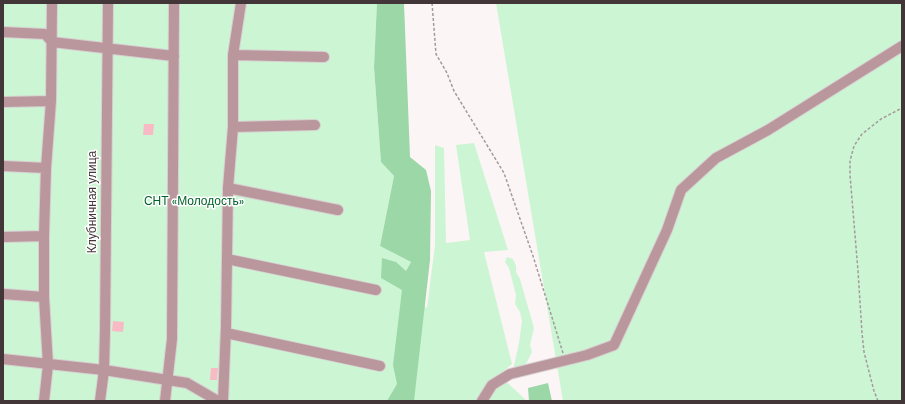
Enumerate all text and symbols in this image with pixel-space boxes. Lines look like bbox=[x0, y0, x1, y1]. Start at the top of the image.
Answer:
street label: Клубничная улица bbox=[86, 151, 100, 253]
park label: СНТ «Молодость» bbox=[144, 195, 244, 209]

